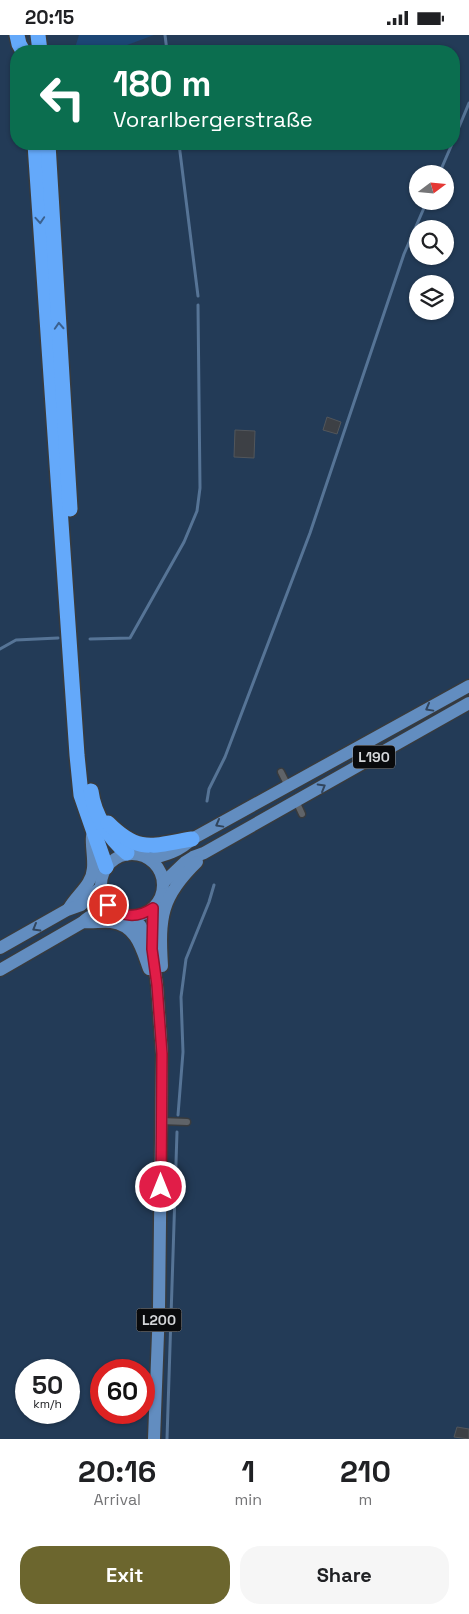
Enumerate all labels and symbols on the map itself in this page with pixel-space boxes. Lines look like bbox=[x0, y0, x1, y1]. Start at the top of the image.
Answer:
north arrow bbox=[409, 165, 454, 210]
one-way arrow bbox=[35, 216, 46, 224]
one-way arrow bbox=[54, 322, 65, 330]
one-way arrow bbox=[425, 702, 434, 712]
road number: L190 bbox=[353, 745, 395, 769]
one-way arrow bbox=[316, 783, 325, 793]
one-way arrow bbox=[215, 818, 224, 828]
pin bbox=[87, 884, 129, 926]
one-way arrow bbox=[32, 921, 41, 931]
position arrow bbox=[134, 1160, 186, 1212]
road number: L200 bbox=[136, 1309, 182, 1331]
speed limit sign: 60 bbox=[90, 1359, 155, 1424]

